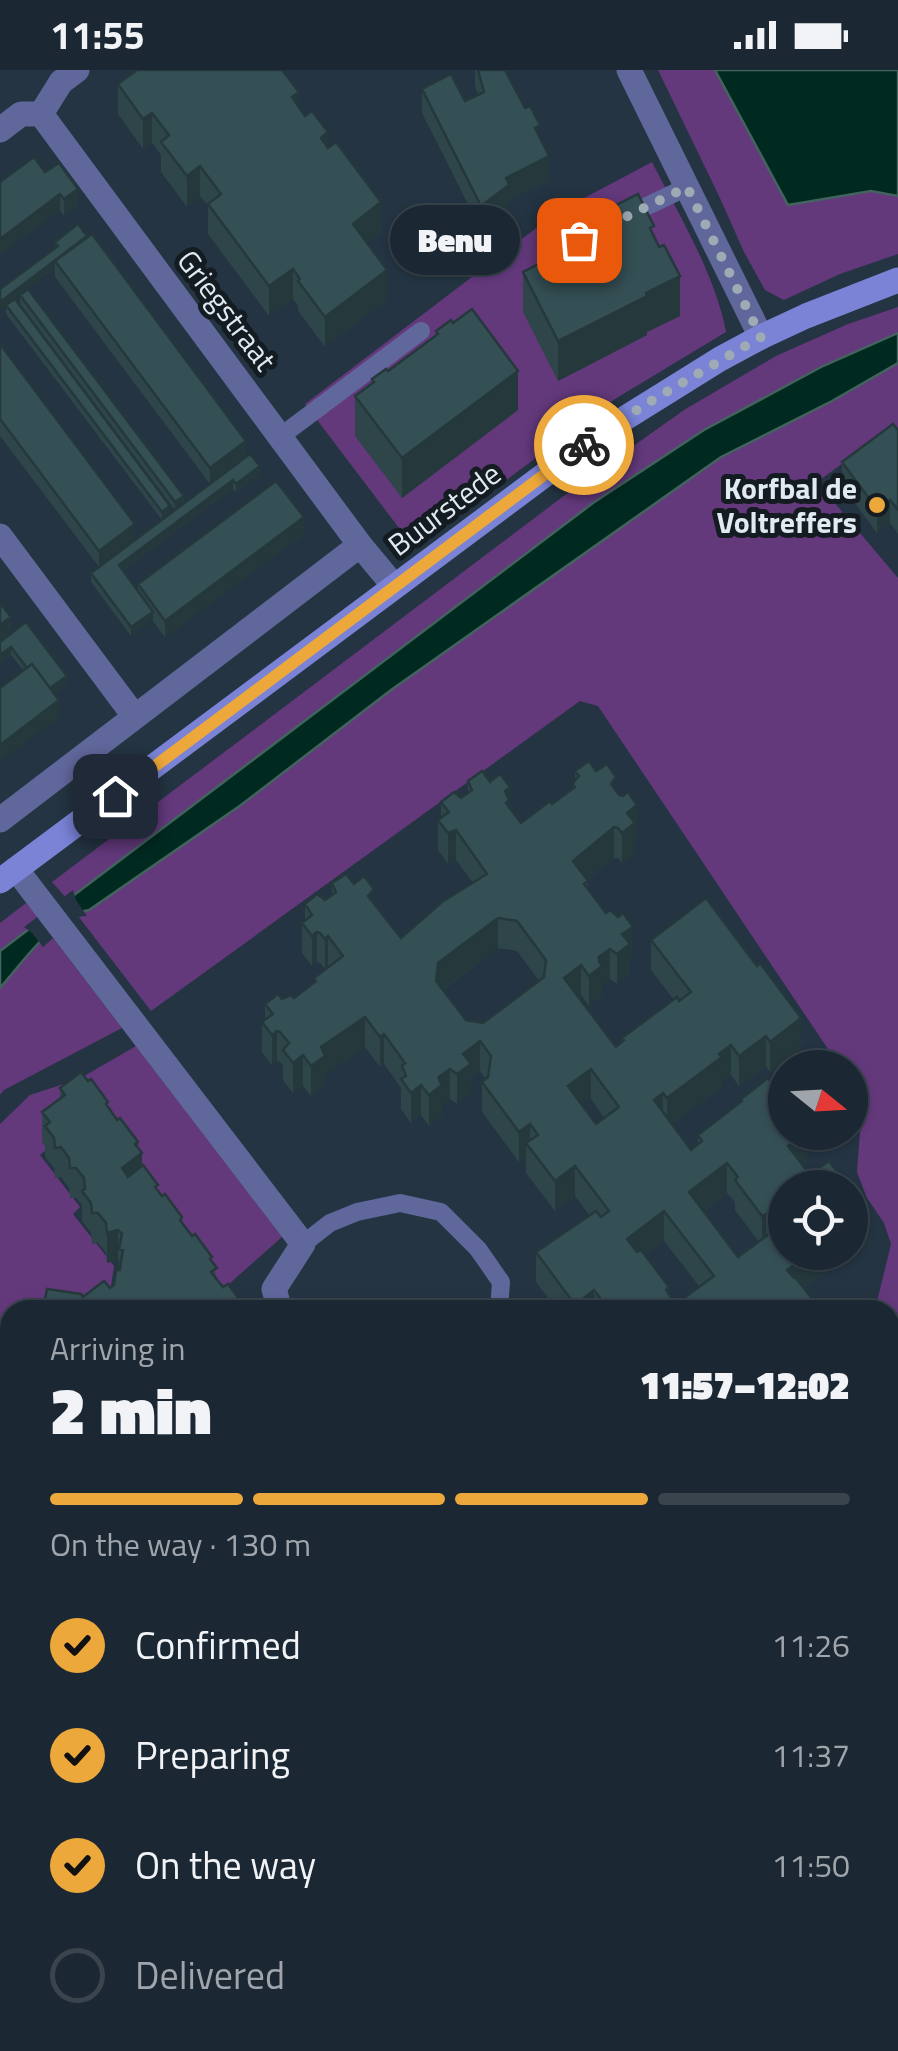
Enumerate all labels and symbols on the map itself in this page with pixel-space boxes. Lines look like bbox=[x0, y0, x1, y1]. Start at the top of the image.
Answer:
pin bbox=[537, 198, 622, 283]
callout: Benu bbox=[389, 205, 519, 275]
street label: Griegstraat bbox=[166, 240, 288, 381]
courier bbox=[534, 395, 634, 495]
street label: Buurstede bbox=[378, 451, 510, 567]
place label: Korfbal de Voltreffers bbox=[716, 465, 857, 545]
marker: Korfbal de Voltreffers bbox=[866, 494, 888, 516]
pin bbox=[73, 754, 158, 839]
north arrow bbox=[768, 1050, 868, 1150]

